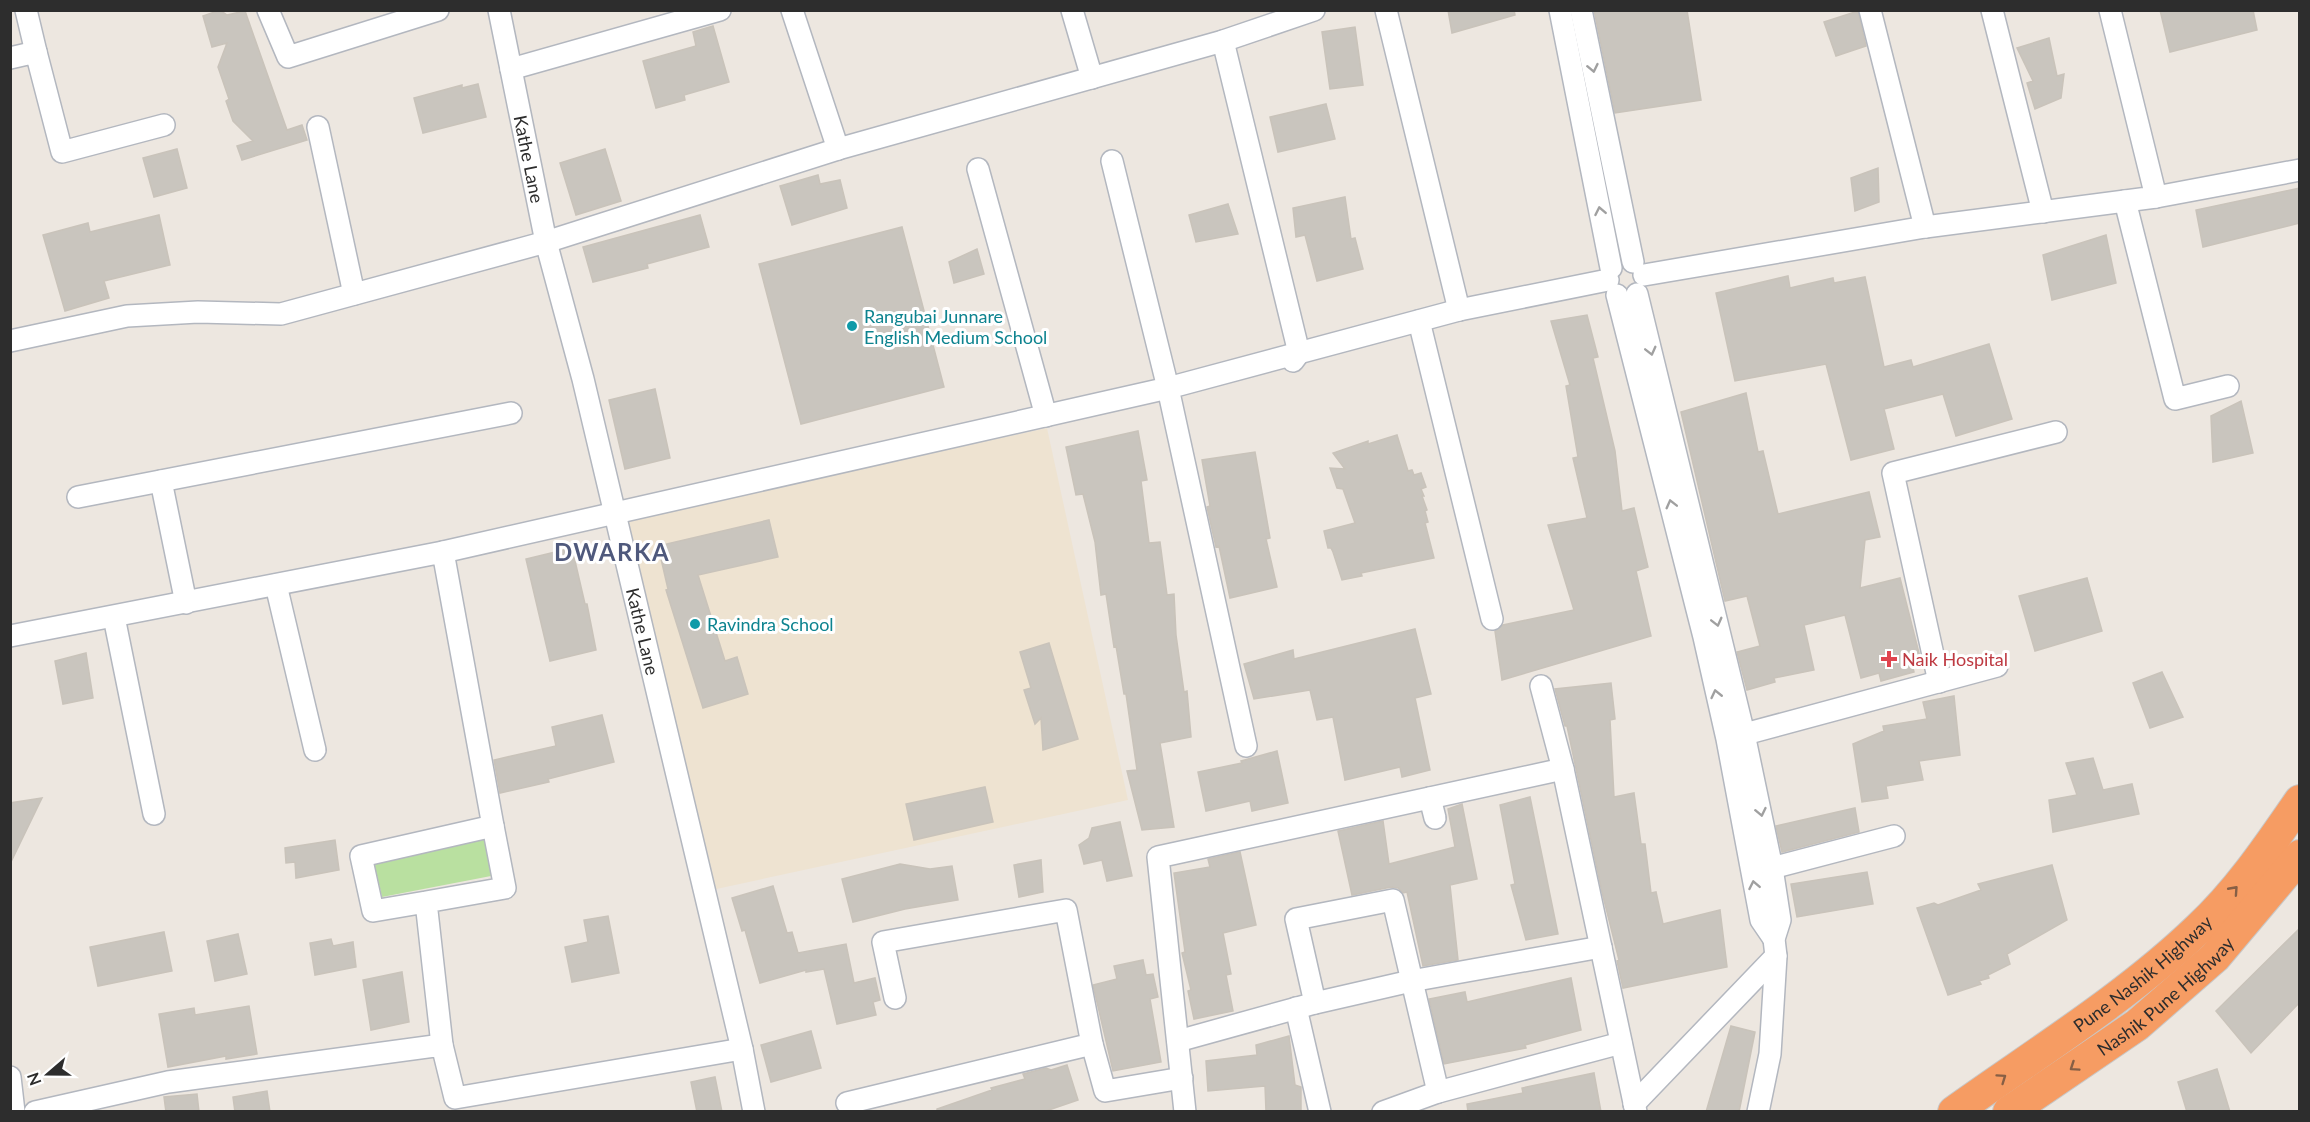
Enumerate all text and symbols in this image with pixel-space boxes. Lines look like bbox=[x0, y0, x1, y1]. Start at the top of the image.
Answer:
one-way arrow bbox=[1586, 63, 1599, 73]
street label: Kathe Lane bbox=[510, 113, 549, 205]
one-way arrow bbox=[1594, 206, 1607, 216]
place label: Rangubai Junnare English Medium School bbox=[864, 305, 1047, 348]
marker: Rangubai Junnare English Medium School bbox=[845, 319, 859, 333]
one-way arrow bbox=[1643, 346, 1656, 356]
one-way arrow bbox=[1665, 499, 1678, 509]
district label: DWARKA bbox=[554, 537, 670, 566]
street label: Kathe Lane bbox=[622, 585, 664, 677]
place label: Ravindra School bbox=[707, 613, 834, 635]
marker: Ravindra School bbox=[688, 617, 702, 631]
one-way arrow bbox=[1710, 617, 1723, 627]
place label: Naik Hospital bbox=[1902, 648, 2008, 670]
marker: Naik Hospital bbox=[1880, 650, 1898, 668]
one-way arrow bbox=[1711, 689, 1724, 699]
one-way arrow bbox=[1753, 807, 1766, 817]
one-way arrow bbox=[1748, 880, 1761, 890]
one-way arrow bbox=[2227, 886, 2238, 896]
street label: Pune Nashik Highway bbox=[2069, 910, 2217, 1037]
street label: Nashik Pune Highway bbox=[2093, 932, 2239, 1060]
north arrow bbox=[18, 1044, 78, 1104]
one-way arrow bbox=[2070, 1060, 2081, 1071]
text: N bbox=[22, 1070, 44, 1088]
one-way arrow bbox=[1995, 1074, 2006, 1085]

